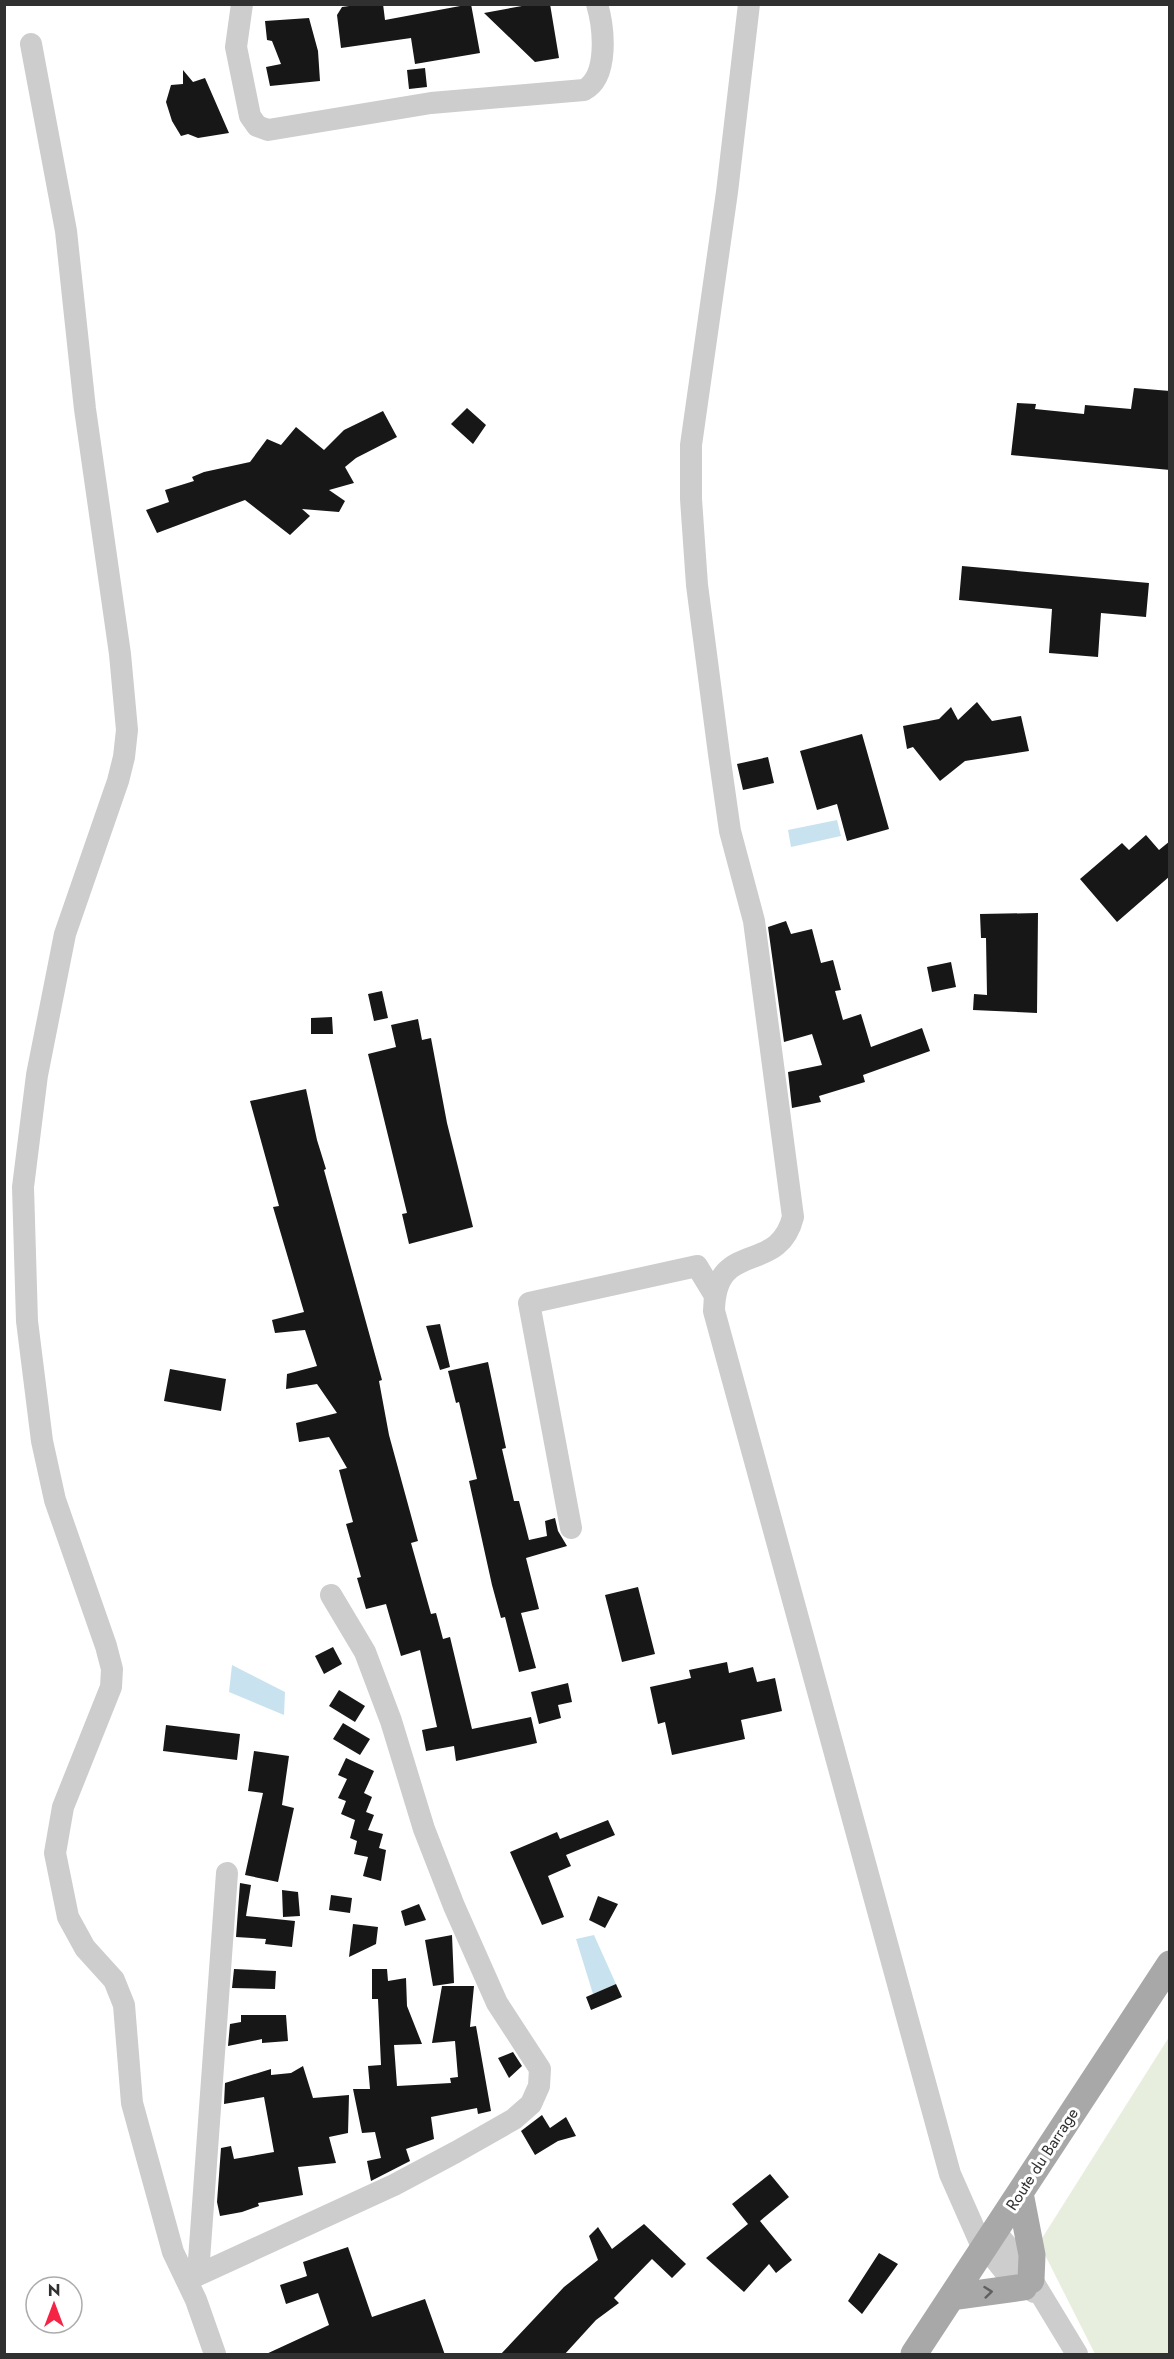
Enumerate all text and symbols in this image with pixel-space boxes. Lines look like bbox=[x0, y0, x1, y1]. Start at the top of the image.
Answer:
street label: Route du Barrage bbox=[1000, 2103, 1084, 2215]
north arrow bbox=[24, 2275, 84, 2335]
text: N bbox=[48, 2279, 60, 2302]
one-way arrow bbox=[984, 2286, 993, 2299]

